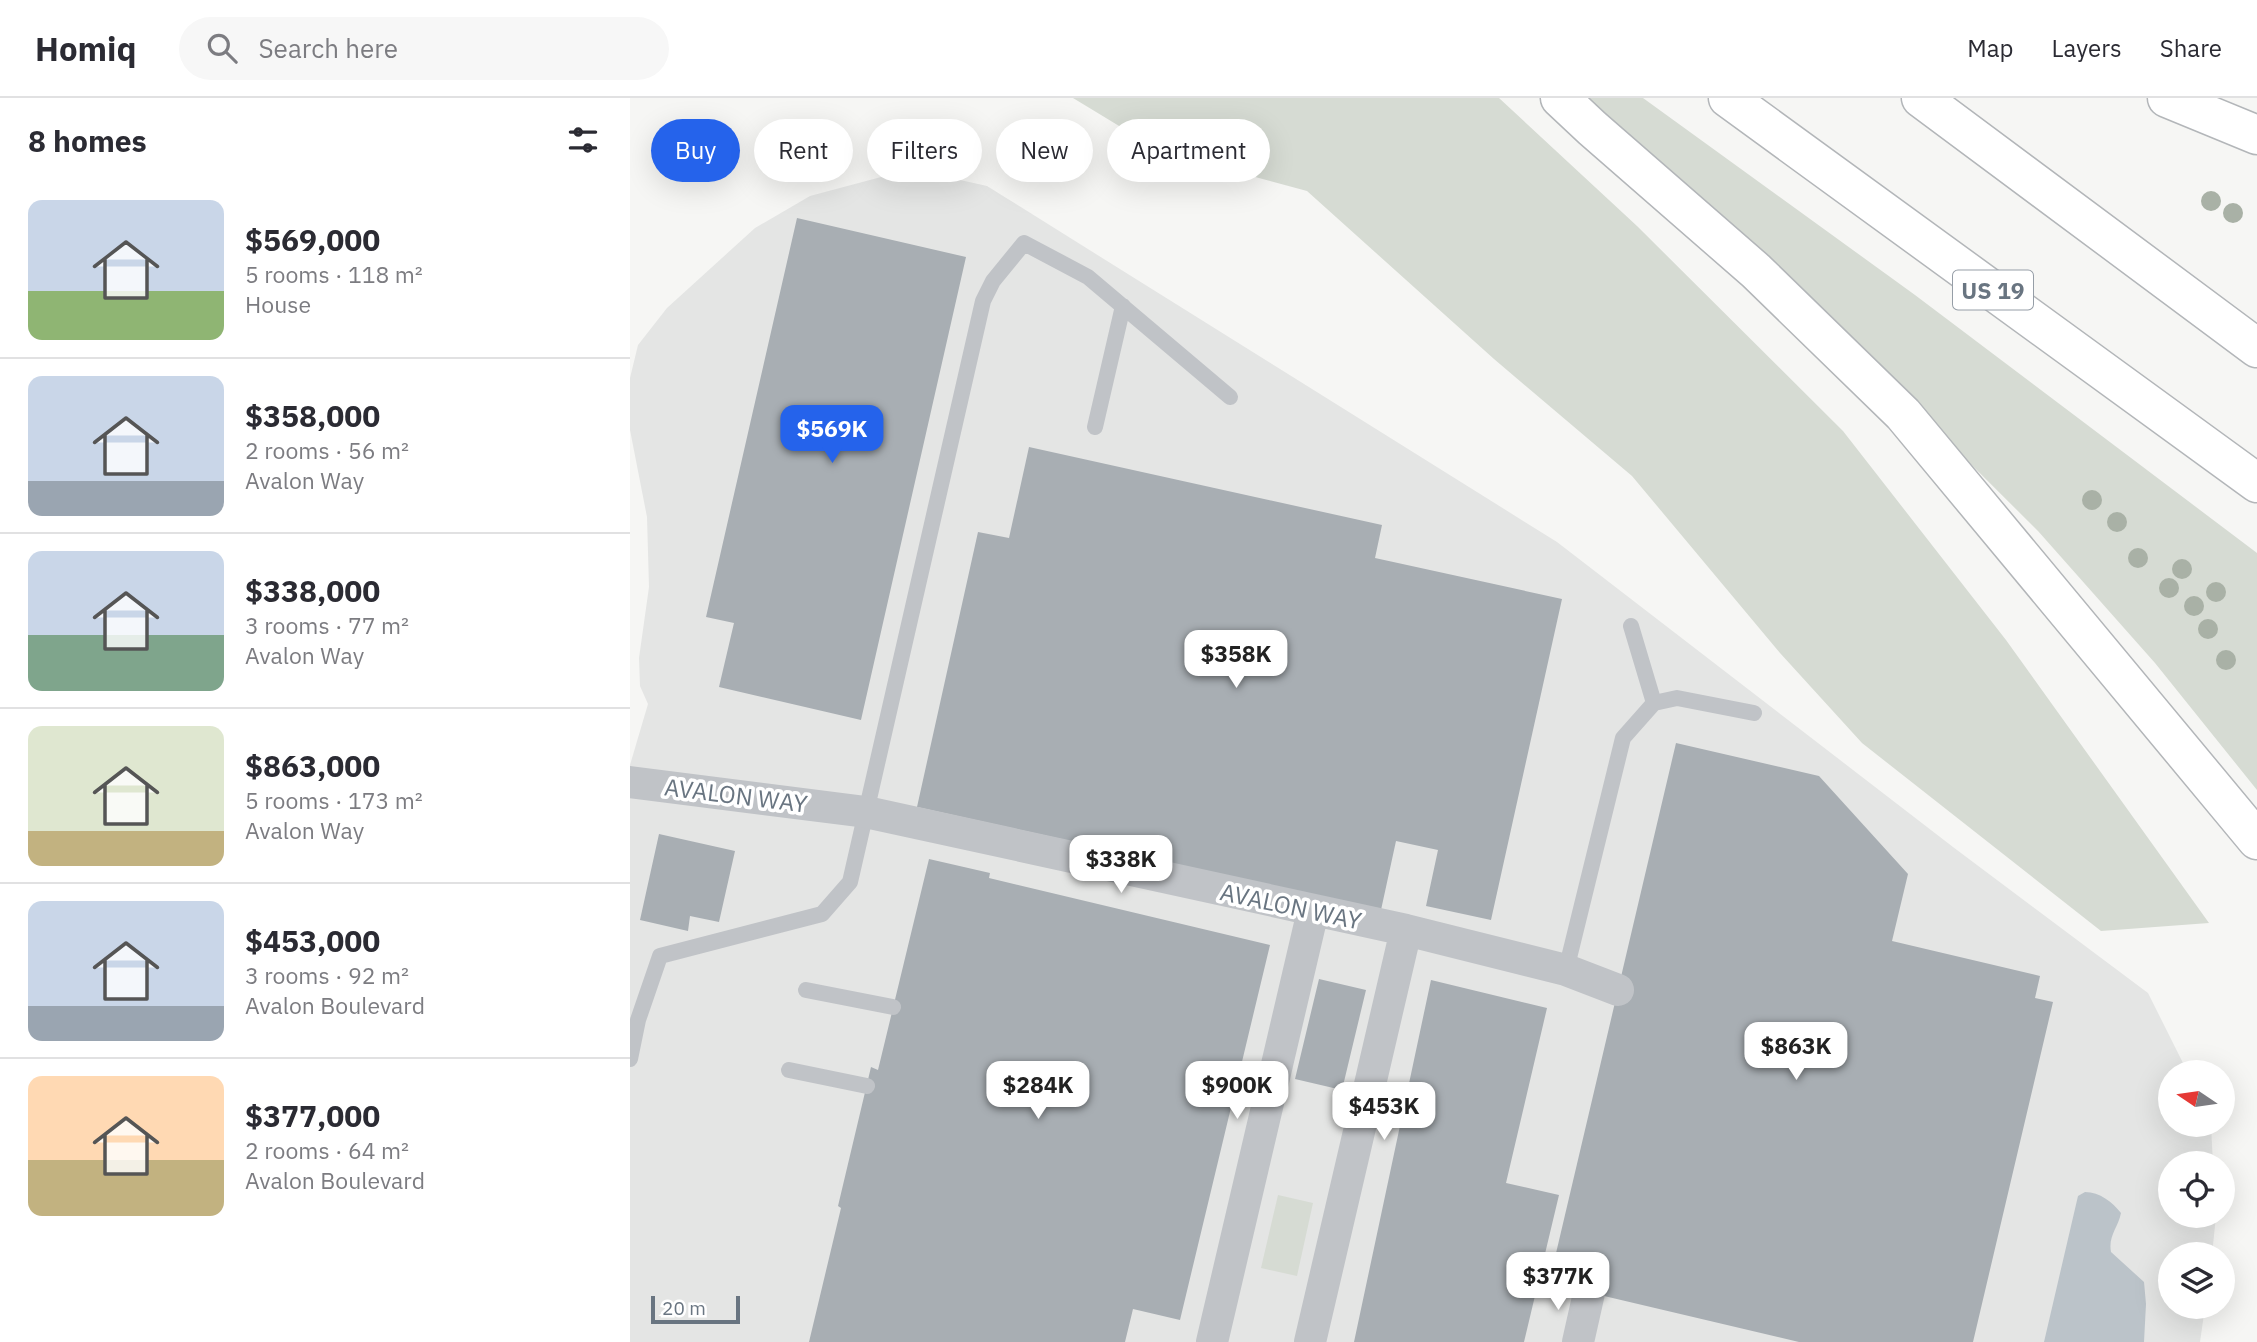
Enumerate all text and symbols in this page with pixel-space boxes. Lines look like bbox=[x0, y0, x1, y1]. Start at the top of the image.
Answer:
search box bbox=[179, 17, 669, 80]
text: Homiq bbox=[35, 27, 137, 70]
icon: search bbox=[203, 29, 241, 67]
text: Search here bbox=[259, 31, 398, 65]
text: Map bbox=[1967, 32, 2014, 64]
text: Layers bbox=[2052, 32, 2122, 64]
text: Share bbox=[2160, 32, 2222, 64]
chip: Buy bbox=[651, 119, 740, 182]
chip: Rent bbox=[754, 119, 853, 182]
chip: Filters bbox=[867, 119, 982, 182]
chip: New bbox=[996, 119, 1093, 182]
chip: Apartment bbox=[1107, 119, 1270, 182]
text: 8 homes bbox=[28, 121, 147, 160]
icon: filters bbox=[564, 121, 602, 159]
text: $569,000 bbox=[245, 220, 380, 259]
icon: home bbox=[84, 228, 168, 312]
text: 5 rooms · 118 m² bbox=[245, 259, 423, 289]
road number: US 19 bbox=[1953, 270, 2033, 309]
text: House bbox=[245, 289, 311, 319]
text: $358,000 bbox=[245, 396, 380, 435]
icon: home bbox=[84, 404, 168, 488]
pin: $569K bbox=[783, 406, 881, 465]
text: $569K bbox=[796, 413, 868, 443]
text: 2 rooms · 56 m² bbox=[245, 435, 409, 465]
text: Avalon Way bbox=[245, 465, 364, 495]
text: $338,000 bbox=[245, 571, 380, 610]
icon: home bbox=[84, 579, 168, 663]
text: 3 rooms · 77 m² bbox=[245, 610, 409, 640]
pin: $358K bbox=[1187, 630, 1285, 690]
text: $358K bbox=[1200, 638, 1272, 668]
text: Avalon Way bbox=[245, 640, 364, 670]
text: $863,000 bbox=[245, 746, 380, 785]
icon: home bbox=[84, 754, 168, 838]
street label: AVALON WAY bbox=[663, 770, 809, 820]
text: 5 rooms · 173 m² bbox=[245, 785, 423, 815]
text: Avalon Way bbox=[245, 815, 364, 845]
pin: $338K bbox=[1072, 836, 1170, 895]
text: $338K bbox=[1085, 843, 1157, 873]
street label: AVALON WAY bbox=[1217, 875, 1365, 937]
text: $453,000 bbox=[245, 921, 380, 960]
icon: home bbox=[84, 929, 168, 1013]
text: 3 rooms · 92 m² bbox=[245, 960, 409, 990]
text: Avalon Boulevard bbox=[245, 990, 425, 1020]
pin: $863K bbox=[1747, 1023, 1845, 1082]
text: $863K bbox=[1760, 1030, 1832, 1060]
north arrow bbox=[2158, 1060, 2235, 1138]
map controls bbox=[2158, 1060, 2235, 1319]
pin: $284K bbox=[989, 1062, 1087, 1121]
pin: $900K bbox=[1188, 1062, 1286, 1121]
text: $284K bbox=[1002, 1069, 1074, 1099]
text: $900K bbox=[1201, 1069, 1273, 1099]
pin: $453K bbox=[1335, 1082, 1433, 1142]
text: $453K bbox=[1348, 1090, 1420, 1120]
text: $377,000 bbox=[245, 1096, 380, 1135]
icon: home bbox=[84, 1104, 168, 1188]
text: 2 rooms · 64 m² bbox=[245, 1135, 409, 1165]
button: locate bbox=[2158, 1151, 2235, 1228]
text: Avalon Boulevard bbox=[245, 1165, 425, 1195]
button: layers bbox=[2158, 1242, 2235, 1319]
pin: $377K bbox=[1509, 1252, 1607, 1312]
text: $377K bbox=[1522, 1260, 1594, 1290]
scale bar bbox=[651, 1293, 740, 1325]
text: 20 m bbox=[662, 1296, 706, 1320]

